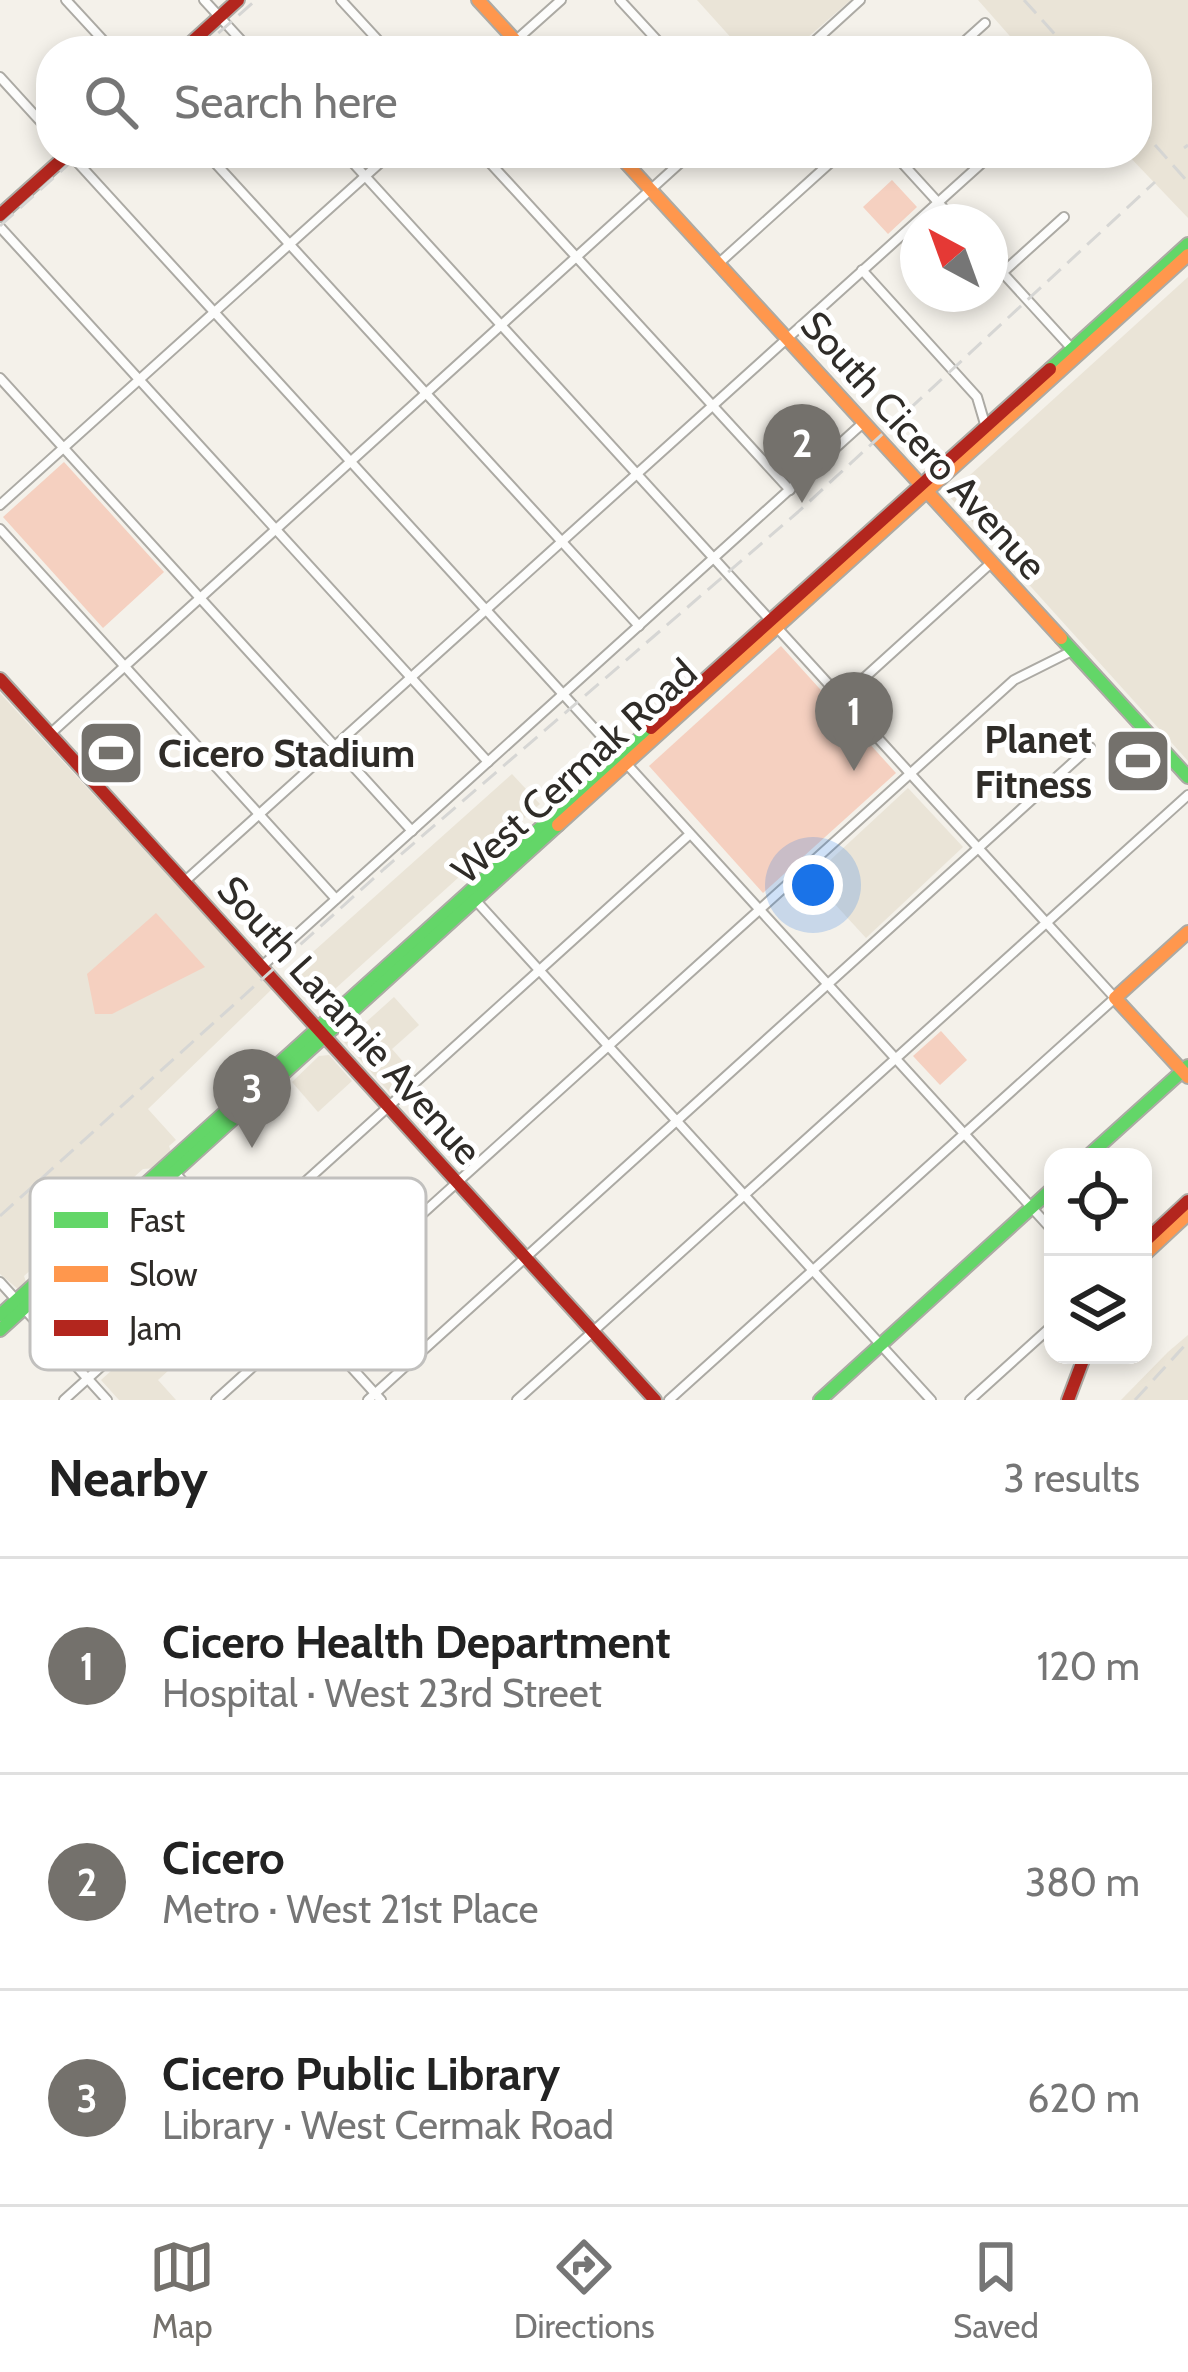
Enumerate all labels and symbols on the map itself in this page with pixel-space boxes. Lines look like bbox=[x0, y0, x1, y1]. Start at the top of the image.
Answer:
north arrow bbox=[900, 204, 1008, 312]
street label: South Cicero Avenue bbox=[791, 301, 1057, 589]
pin: 2 bbox=[763, 404, 841, 503]
street label: West Cermak Road bbox=[442, 648, 706, 894]
pin: 1 bbox=[815, 672, 893, 771]
place label: Planet Fitness bbox=[974, 715, 1092, 808]
sports icon: Cicero Stadium bbox=[76, 718, 146, 788]
sports icon: Planet Fitness bbox=[1103, 726, 1173, 796]
place label: Cicero Stadium bbox=[158, 729, 415, 777]
your location bbox=[783, 855, 843, 915]
street label: South Laramie Avenue bbox=[208, 866, 492, 1174]
pin: 3 bbox=[213, 1049, 291, 1148]
legend bbox=[30, 1178, 426, 1370]
text: Fast bbox=[129, 1200, 185, 1240]
text: Slow bbox=[129, 1254, 198, 1294]
text: Jam bbox=[128, 1308, 182, 1348]

